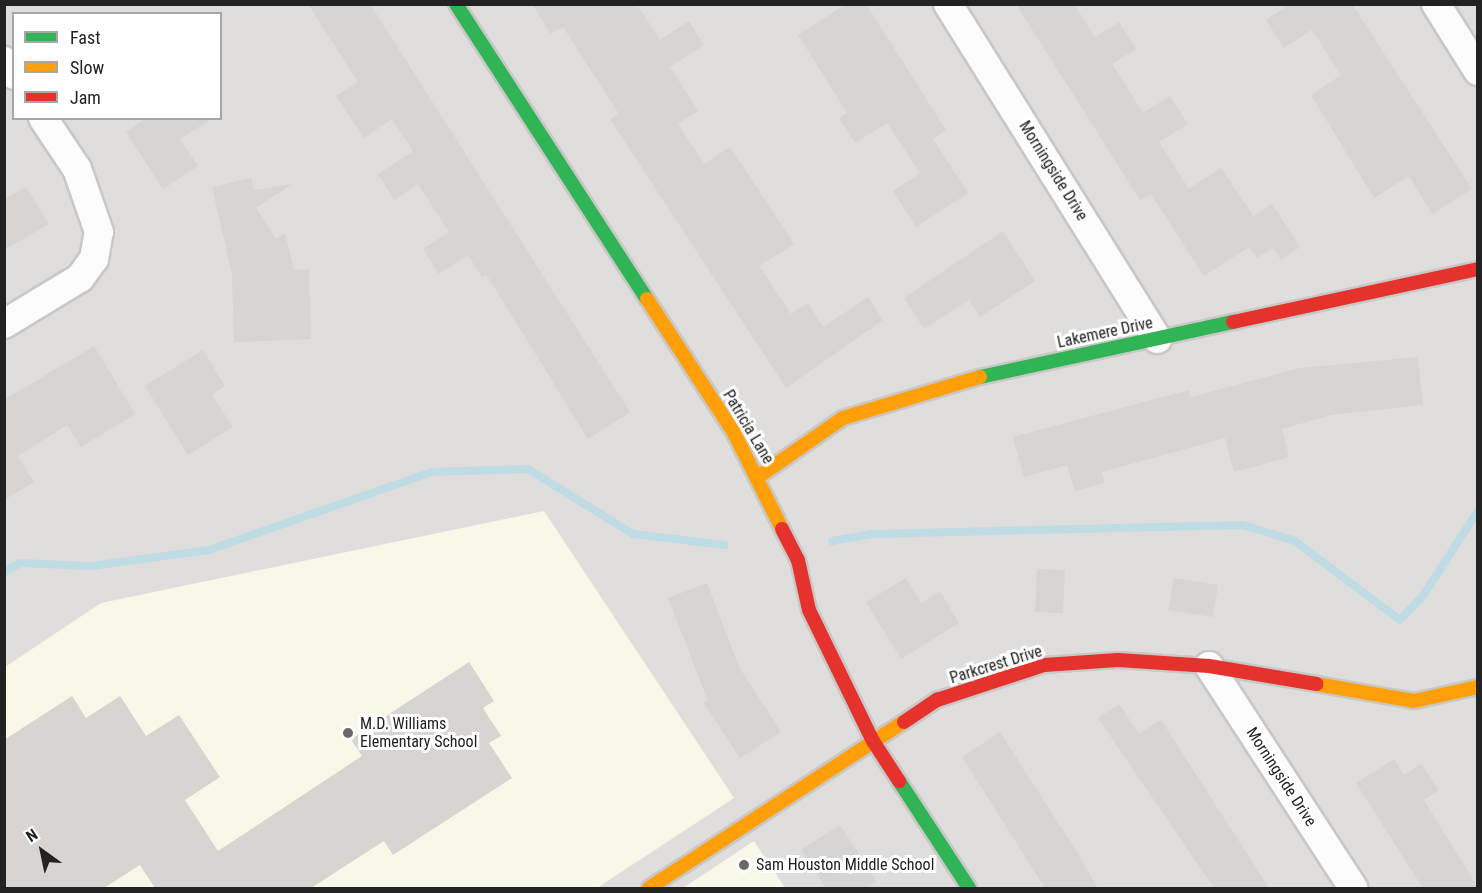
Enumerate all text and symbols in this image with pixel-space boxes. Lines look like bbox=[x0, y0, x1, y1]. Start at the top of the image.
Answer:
legend bbox=[12, 12, 222, 120]
text: Fast bbox=[70, 27, 101, 48]
text: Slow bbox=[70, 57, 104, 78]
text: Jam bbox=[70, 87, 101, 108]
street label: Morningside Drive bbox=[1015, 118, 1091, 224]
street label: Lakemere Drive bbox=[1055, 314, 1155, 352]
street label: Patricia Lane bbox=[718, 387, 778, 467]
street label: Parkcrest Drive bbox=[947, 642, 1045, 688]
place label: M.D. Williams Elementary School bbox=[360, 714, 477, 752]
street label: Morningside Drive bbox=[1242, 724, 1320, 830]
marker: M.D. Williams Elementary School bbox=[341, 726, 355, 740]
north arrow bbox=[12, 821, 72, 881]
text: N bbox=[23, 825, 41, 846]
place label: Sam Houston Middle School bbox=[756, 855, 934, 875]
marker: Sam Houston Middle School bbox=[737, 858, 751, 872]

